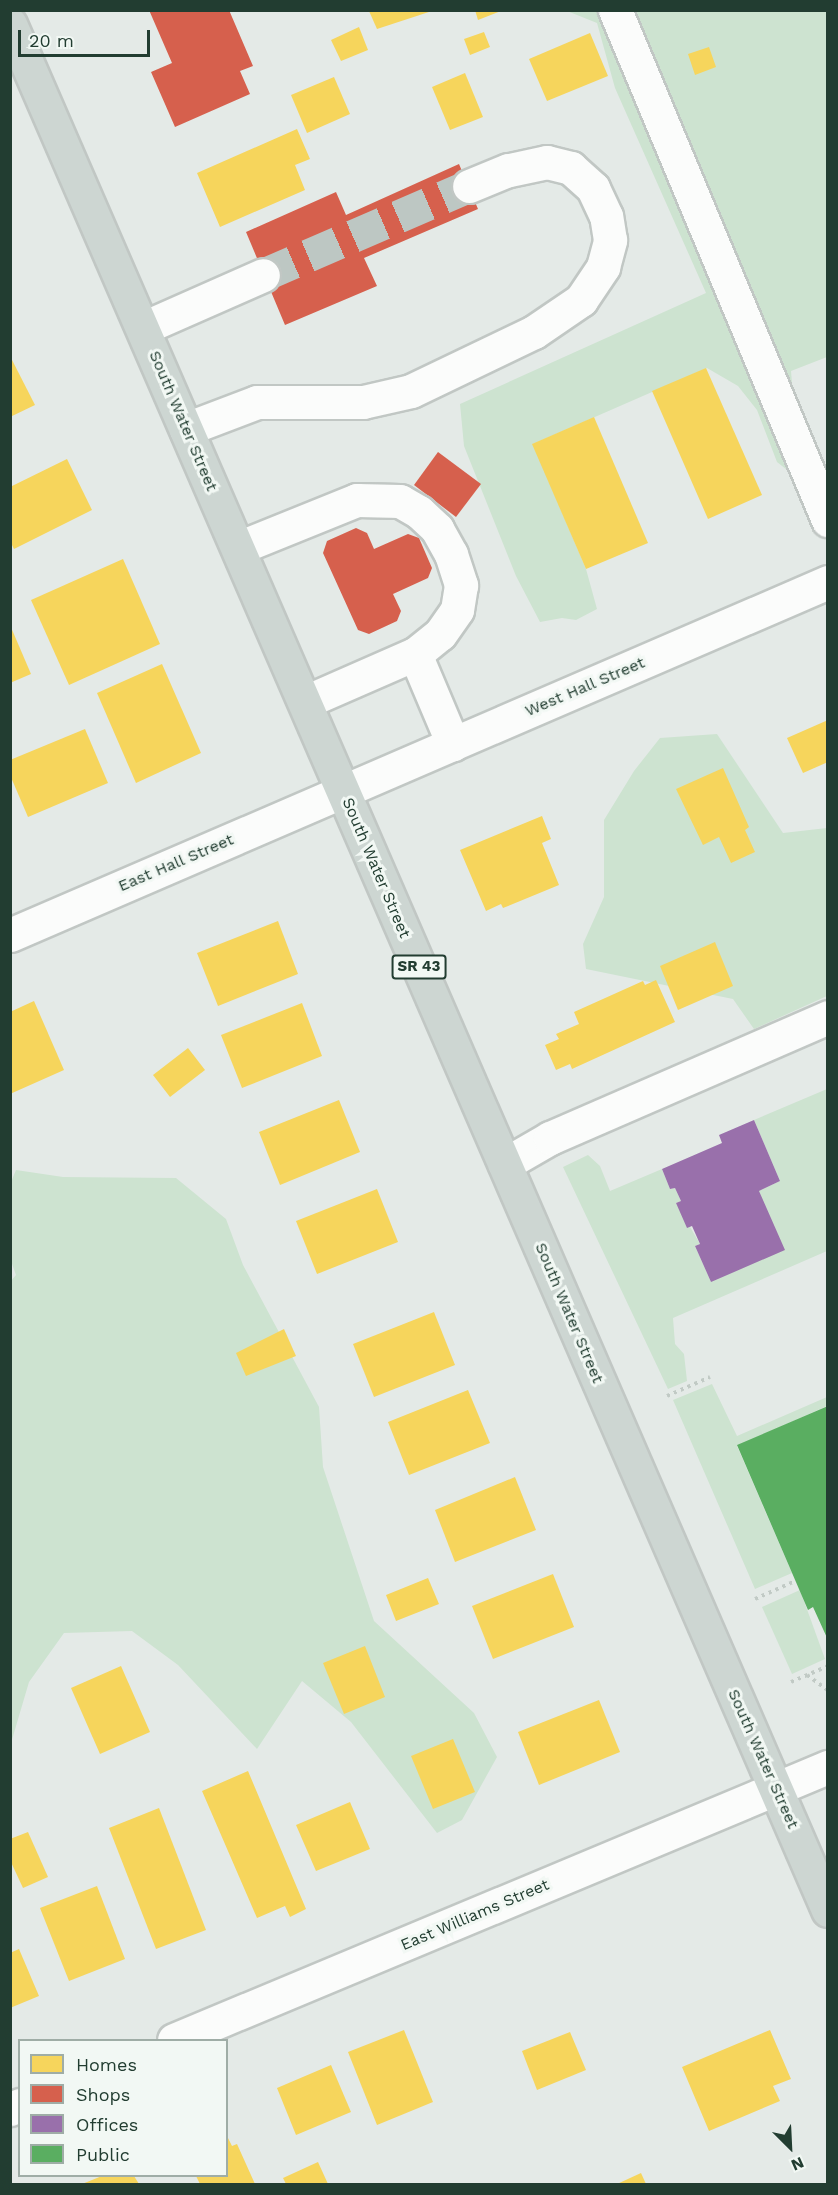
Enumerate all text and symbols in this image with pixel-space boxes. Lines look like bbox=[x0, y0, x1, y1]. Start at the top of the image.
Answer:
scale bar bbox=[21, 18, 153, 56]
text: 20 m bbox=[29, 30, 74, 51]
street label: South Water Street bbox=[145, 348, 221, 494]
street label: West Hall Street bbox=[522, 653, 648, 721]
street label: South Water Street bbox=[338, 795, 414, 941]
street label: East Hall Street bbox=[115, 830, 237, 896]
road number: SR 43 bbox=[390, 955, 448, 979]
street label: South Water Street bbox=[531, 1240, 607, 1386]
street label: South Water Street bbox=[723, 1686, 803, 1832]
street label: East Williams Street bbox=[398, 1875, 552, 1955]
legend bbox=[18, 2039, 228, 2177]
text: Homes bbox=[76, 2054, 137, 2075]
text: Shops bbox=[76, 2084, 130, 2105]
text: Offices bbox=[76, 2114, 138, 2135]
north arrow bbox=[760, 2117, 820, 2177]
text: Public bbox=[76, 2144, 130, 2165]
text: N bbox=[788, 2153, 807, 2175]

